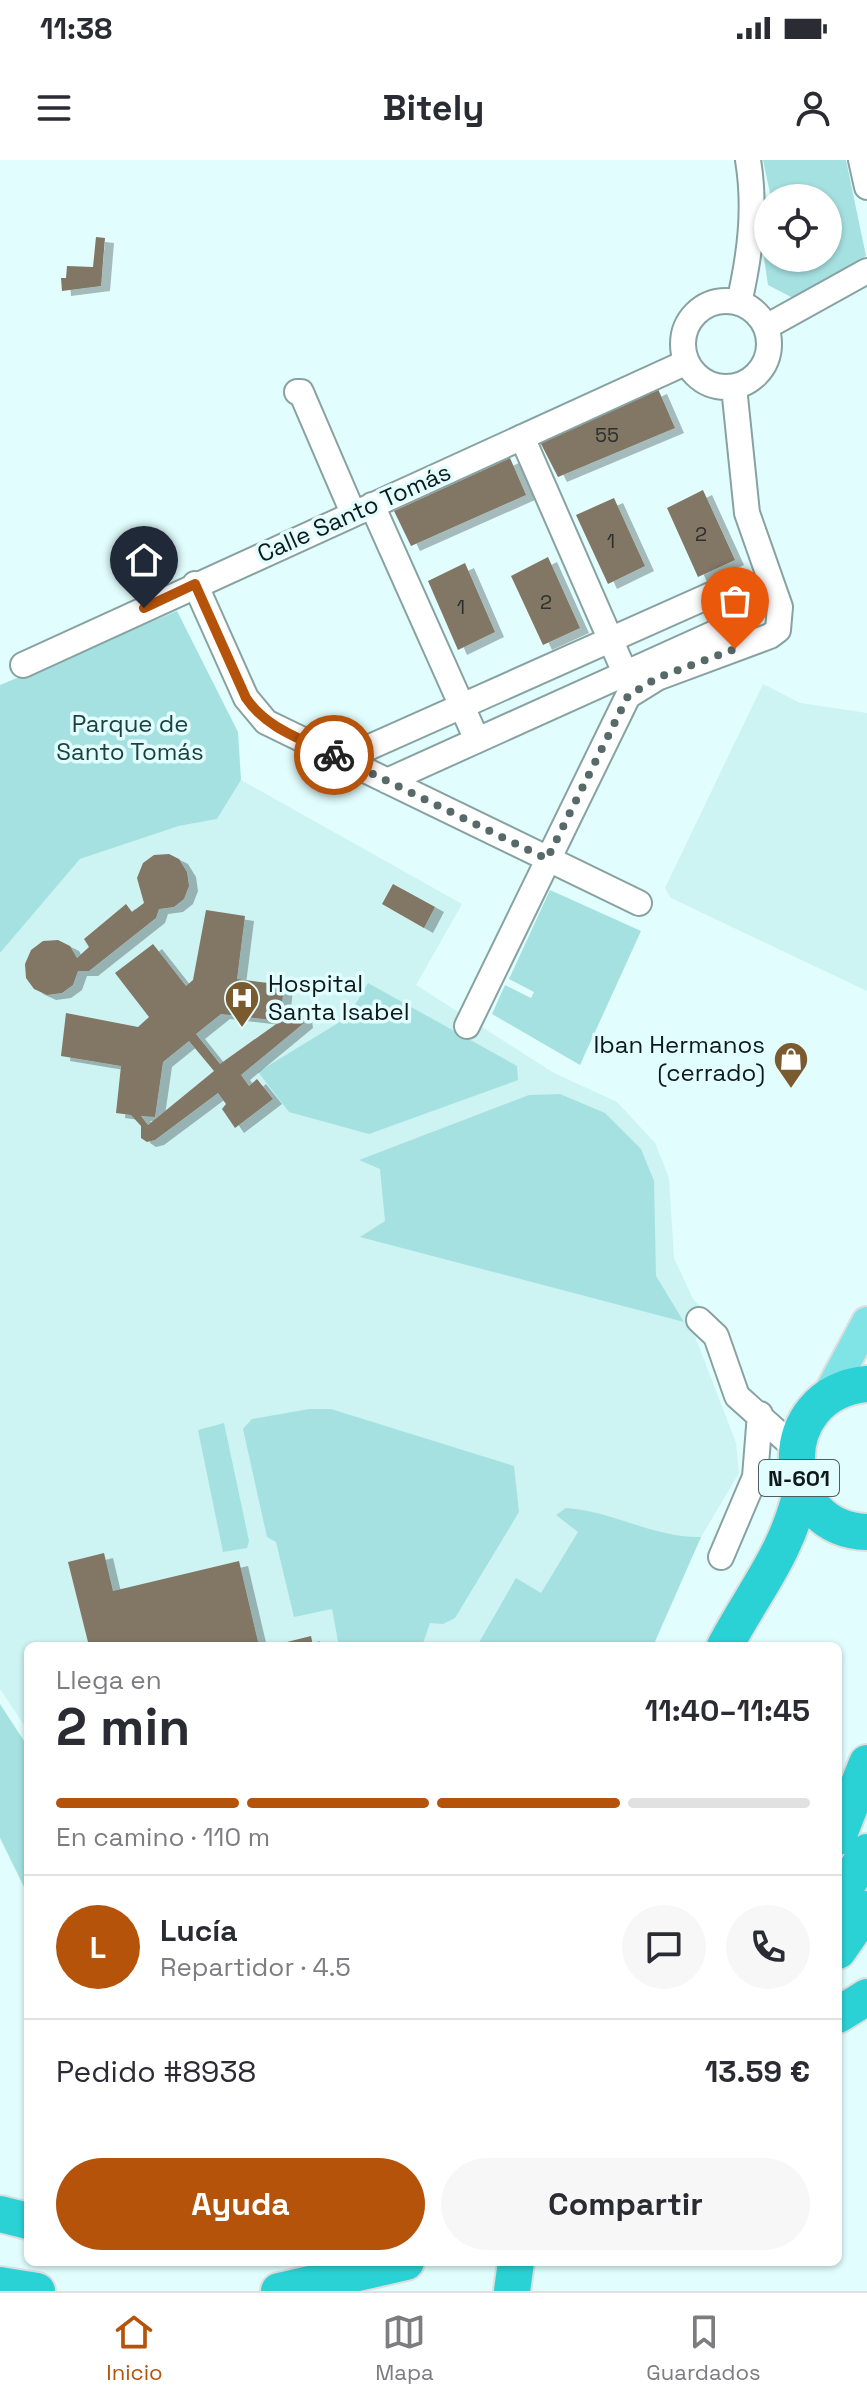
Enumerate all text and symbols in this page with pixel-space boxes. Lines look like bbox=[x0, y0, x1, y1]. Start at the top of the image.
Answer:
text: 11:38 bbox=[40, 9, 112, 48]
text: Bitely bbox=[383, 85, 484, 131]
icon: menu bbox=[32, 86, 76, 130]
icon: person bbox=[791, 86, 835, 130]
map controls bbox=[754, 184, 842, 272]
button: locate bbox=[754, 184, 842, 272]
house number: 55 bbox=[595, 422, 619, 448]
street label: Calle Santo Tomás bbox=[252, 456, 455, 569]
house number: 2 bbox=[695, 521, 707, 547]
pin bbox=[110, 526, 178, 608]
house number: 1 bbox=[607, 528, 615, 554]
icon: home bbox=[122, 538, 166, 582]
pin bbox=[701, 567, 769, 649]
icon: bag bbox=[713, 579, 757, 623]
house number: 2 bbox=[540, 589, 552, 615]
house number: 1 bbox=[457, 594, 465, 620]
park label: Parque de Santo Tomás bbox=[56, 708, 204, 767]
courier bbox=[294, 715, 374, 795]
icon: bike bbox=[312, 733, 356, 777]
place label: Hospital Santa Isabel bbox=[268, 968, 410, 1027]
hospital icon: Hospital Santa Isabel bbox=[223, 979, 261, 1029]
place label: Iban Hermanos (cerrado) bbox=[593, 1029, 765, 1088]
shop icon: Iban Hermanos (cerrado) bbox=[772, 1040, 810, 1090]
road number: N-601 bbox=[759, 1460, 839, 1496]
text: Llega en bbox=[56, 1663, 162, 1697]
text: 11:40–11:45 bbox=[645, 1691, 810, 1730]
text: 2 min bbox=[56, 1694, 190, 1760]
text: En camino · 110 m bbox=[56, 1820, 270, 1854]
button: chat bbox=[622, 1905, 706, 1989]
button: phone bbox=[726, 1905, 810, 1989]
text: Lucía bbox=[160, 1911, 238, 1950]
text: L bbox=[90, 1928, 106, 1967]
text: Repartidor · 4.5 bbox=[160, 1950, 351, 1984]
text: Pedido #8938 bbox=[56, 2052, 256, 2091]
text: 13.59 € bbox=[705, 2052, 810, 2091]
button: Ayuda bbox=[56, 2158, 425, 2250]
button: Compartir bbox=[441, 2158, 810, 2250]
tab: Inicio bbox=[106, 2310, 163, 2386]
tab: Mapa bbox=[375, 2310, 434, 2386]
tab: Guardados bbox=[646, 2310, 761, 2386]

